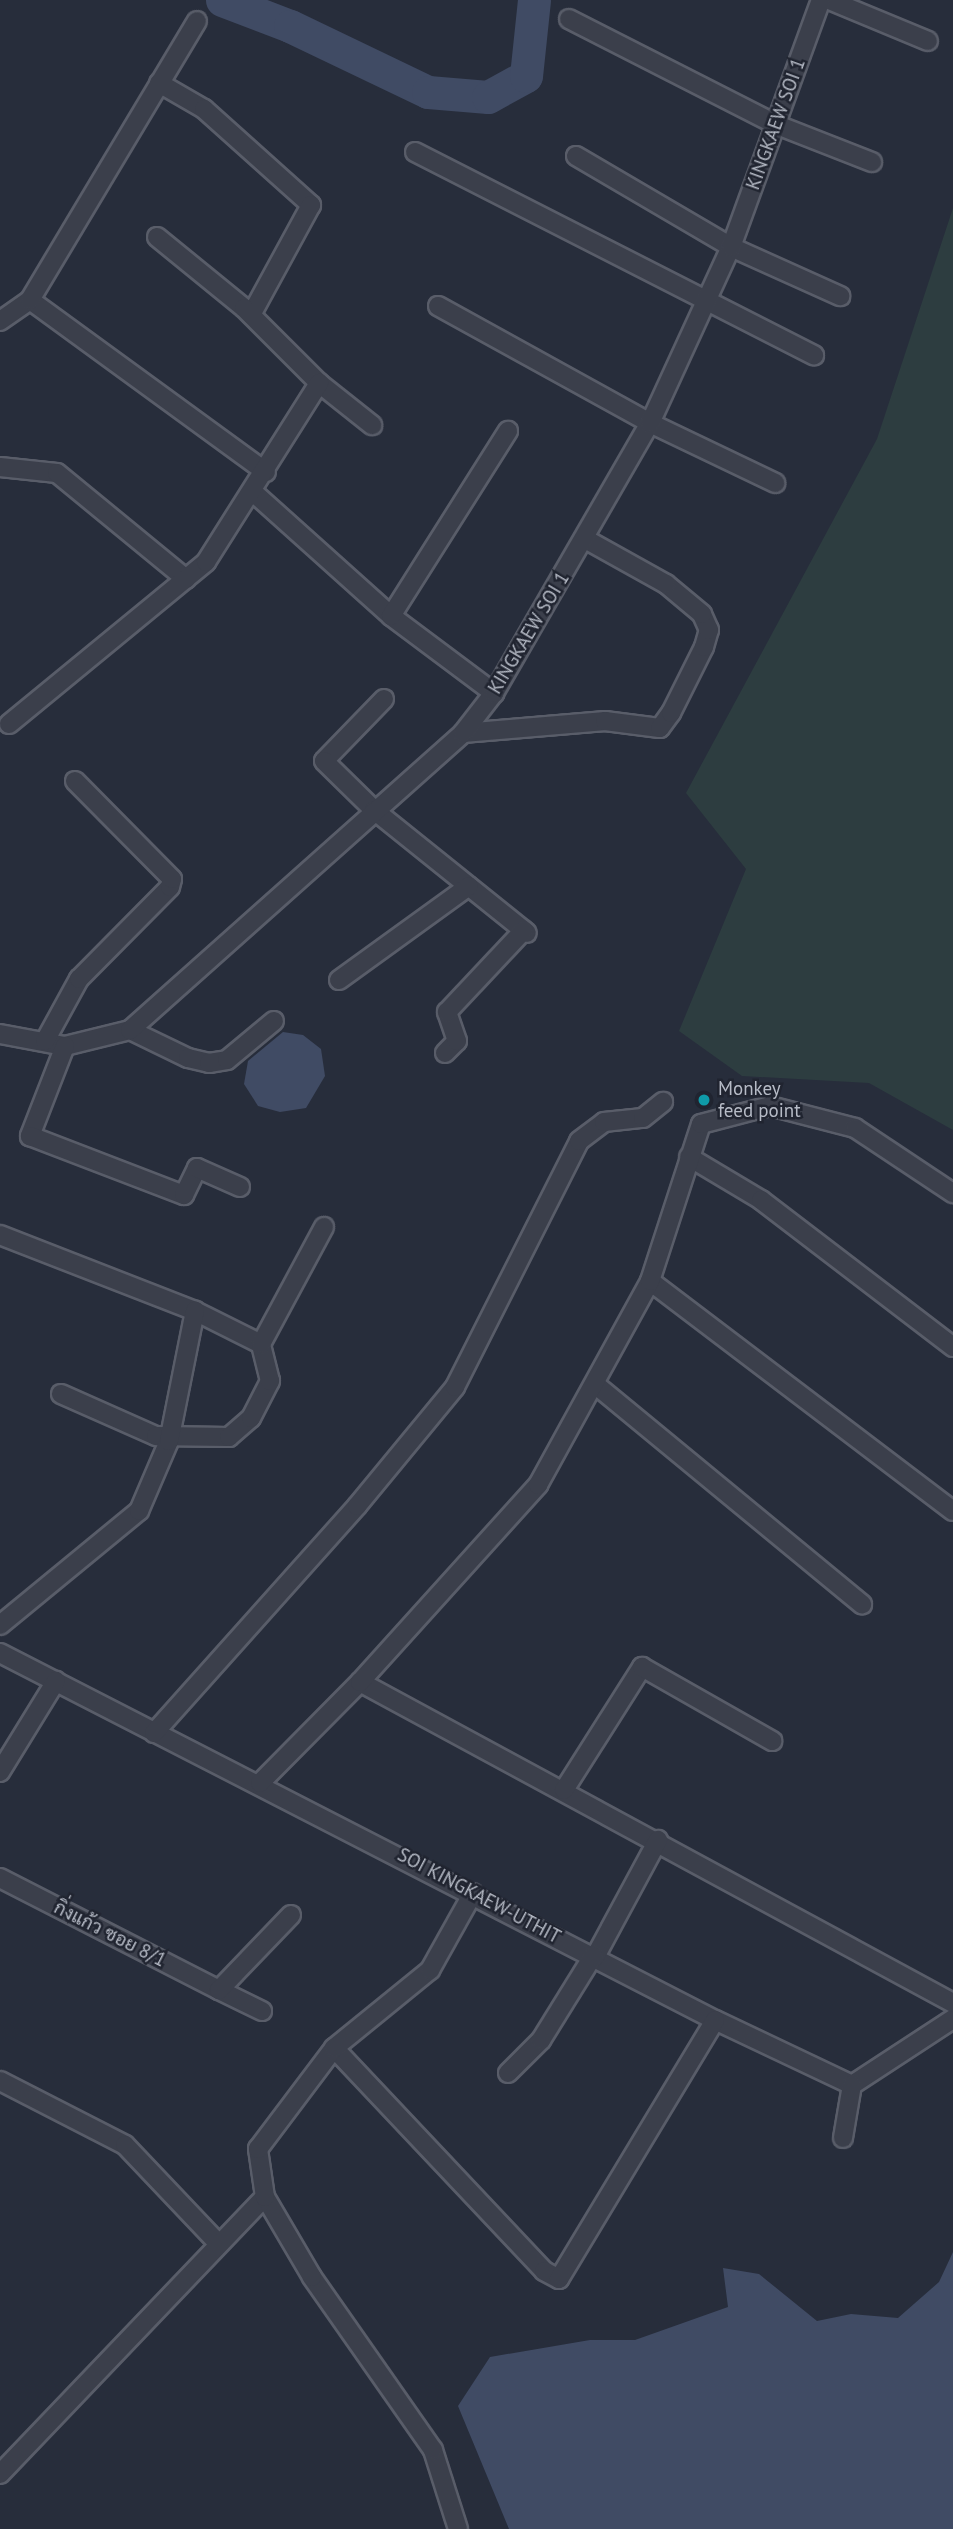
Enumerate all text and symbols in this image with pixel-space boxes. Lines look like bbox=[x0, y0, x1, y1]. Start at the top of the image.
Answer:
street label: KINGKAEW SOI 1 bbox=[742, 55, 810, 193]
street label: KINGKAEW SOI 1 bbox=[484, 568, 574, 698]
place label: Monkey feed point bbox=[718, 1078, 801, 1122]
marker: Monkey feed point bbox=[696, 1092, 712, 1108]
street label: SOI KINGKAEW-UTHIT bbox=[394, 1843, 564, 1949]
street label: กิ่งแก้ว ซอย 8/1 bbox=[50, 1896, 170, 1972]

